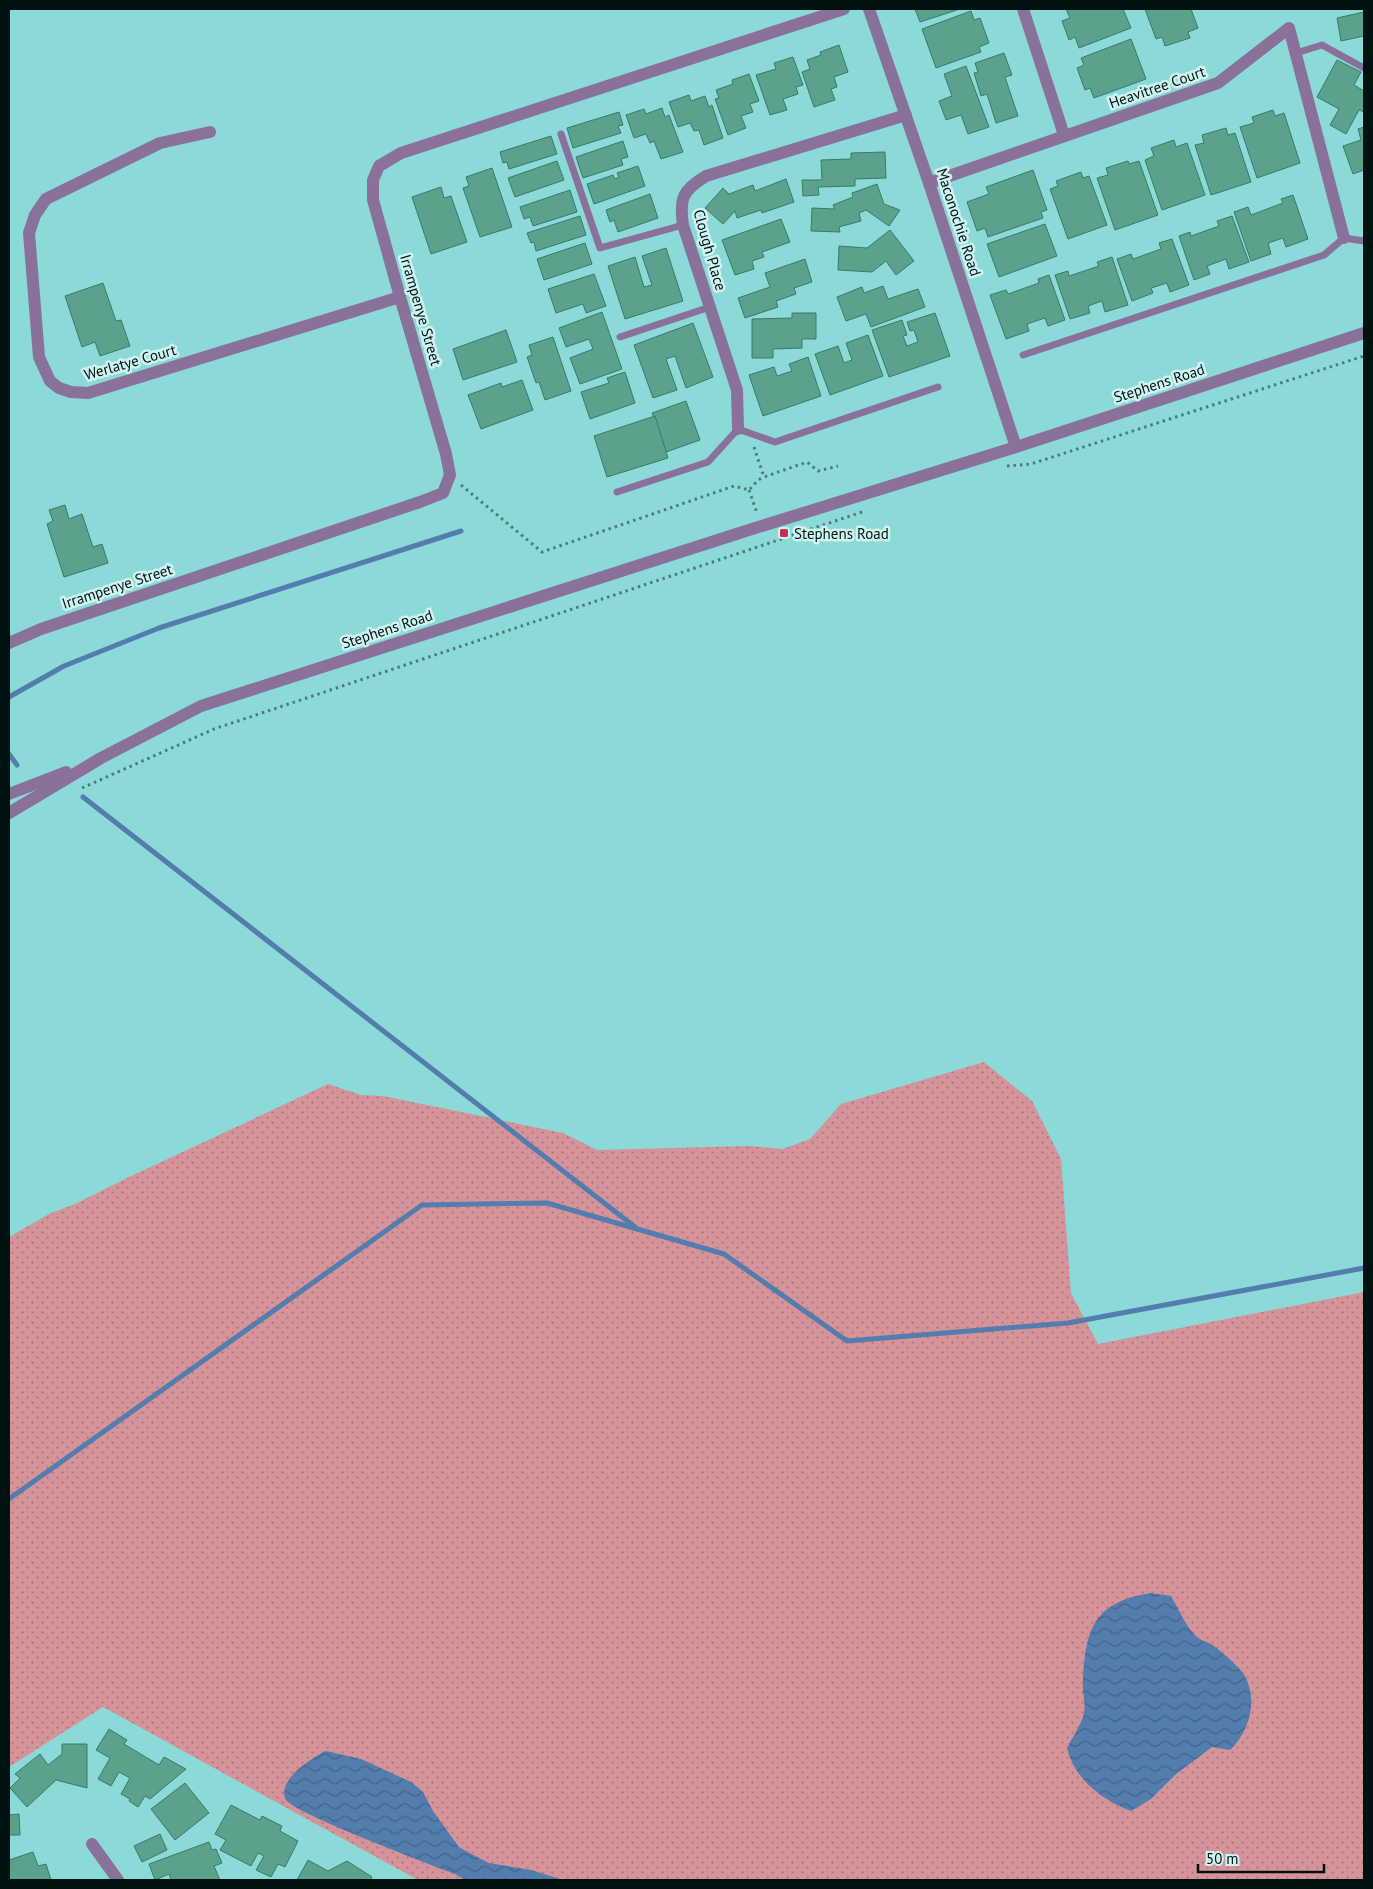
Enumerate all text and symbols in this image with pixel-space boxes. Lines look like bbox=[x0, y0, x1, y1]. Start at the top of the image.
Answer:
street label: Heavitree Court bbox=[1106, 62, 1208, 112]
street label: Maconochie Road bbox=[933, 166, 985, 278]
street label: Clough Place bbox=[689, 207, 731, 293]
street label: Irrampenye Street bbox=[396, 252, 446, 368]
street label: Werlatye Court bbox=[82, 340, 178, 384]
street label: Stephens Road bbox=[1111, 359, 1207, 407]
place label: Stephens Road bbox=[794, 524, 889, 543]
marker: Stephens Road bbox=[778, 527, 790, 539]
street label: Irrampenye Street bbox=[59, 559, 175, 613]
street label: Stephens Road bbox=[339, 605, 435, 653]
scale bar bbox=[1198, 1842, 1324, 1874]
text: 50 m bbox=[1206, 1849, 1239, 1868]

